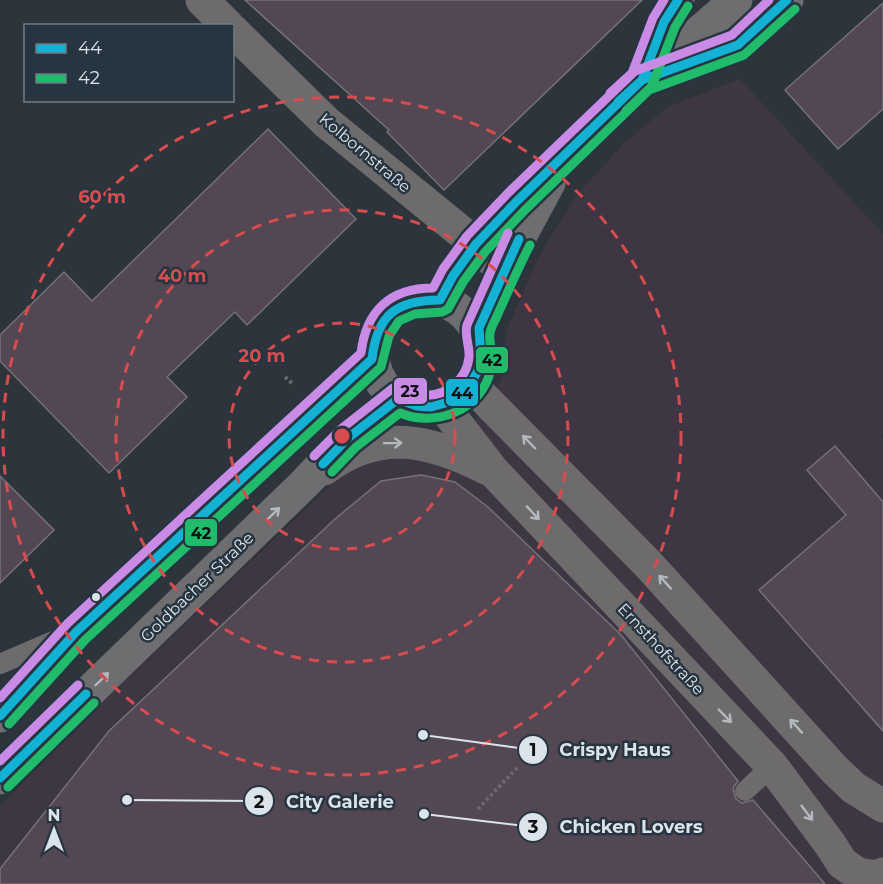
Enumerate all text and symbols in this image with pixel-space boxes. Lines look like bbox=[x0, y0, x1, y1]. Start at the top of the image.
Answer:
legend bbox=[24, 24, 234, 102]
text: 44 bbox=[78, 37, 102, 59]
text: 42 bbox=[78, 67, 100, 89]
street label: Kolbornstraße bbox=[316, 109, 414, 197]
text: 60 m bbox=[78, 186, 126, 208]
text: 40 m bbox=[158, 265, 206, 287]
text: 20 m bbox=[239, 345, 285, 367]
line badge: 42 bbox=[475, 346, 509, 374]
text: 42 bbox=[482, 351, 502, 370]
line badge: 23 bbox=[393, 377, 428, 405]
line badge: 44 bbox=[445, 378, 479, 407]
text: 23 bbox=[401, 382, 419, 401]
text: 44 bbox=[451, 384, 473, 403]
centre of rings bbox=[332, 426, 352, 446]
one-way arrow bbox=[522, 435, 536, 450]
one-way arrow bbox=[383, 437, 403, 449]
one-way arrow bbox=[526, 506, 540, 521]
one-way arrow bbox=[265, 507, 280, 521]
line badge: 42 bbox=[184, 518, 218, 547]
text: 42 bbox=[191, 524, 211, 543]
street label: Goldbacher Straße bbox=[137, 528, 257, 646]
one-way arrow bbox=[658, 575, 672, 590]
unlabelled marker bbox=[90, 591, 102, 603]
street label: Ernsthofstraße bbox=[614, 599, 708, 699]
one-way arrow bbox=[95, 671, 110, 686]
one-way arrow bbox=[718, 708, 732, 723]
one-way arrow bbox=[789, 719, 803, 734]
callout: Crispy Haus bbox=[518, 732, 683, 768]
text: 1 bbox=[529, 739, 537, 761]
text: Crispy Haus bbox=[559, 739, 671, 761]
callout: City Galerie bbox=[244, 783, 406, 819]
text: 2 bbox=[254, 791, 265, 813]
text: City Galerie bbox=[286, 791, 394, 813]
north arrow bbox=[24, 800, 84, 860]
one-way arrow bbox=[801, 804, 814, 820]
text: N bbox=[48, 806, 60, 825]
callout: Chicken Lovers bbox=[518, 809, 715, 845]
text: 3 bbox=[527, 816, 539, 838]
text: Chicken Lovers bbox=[559, 816, 703, 838]

